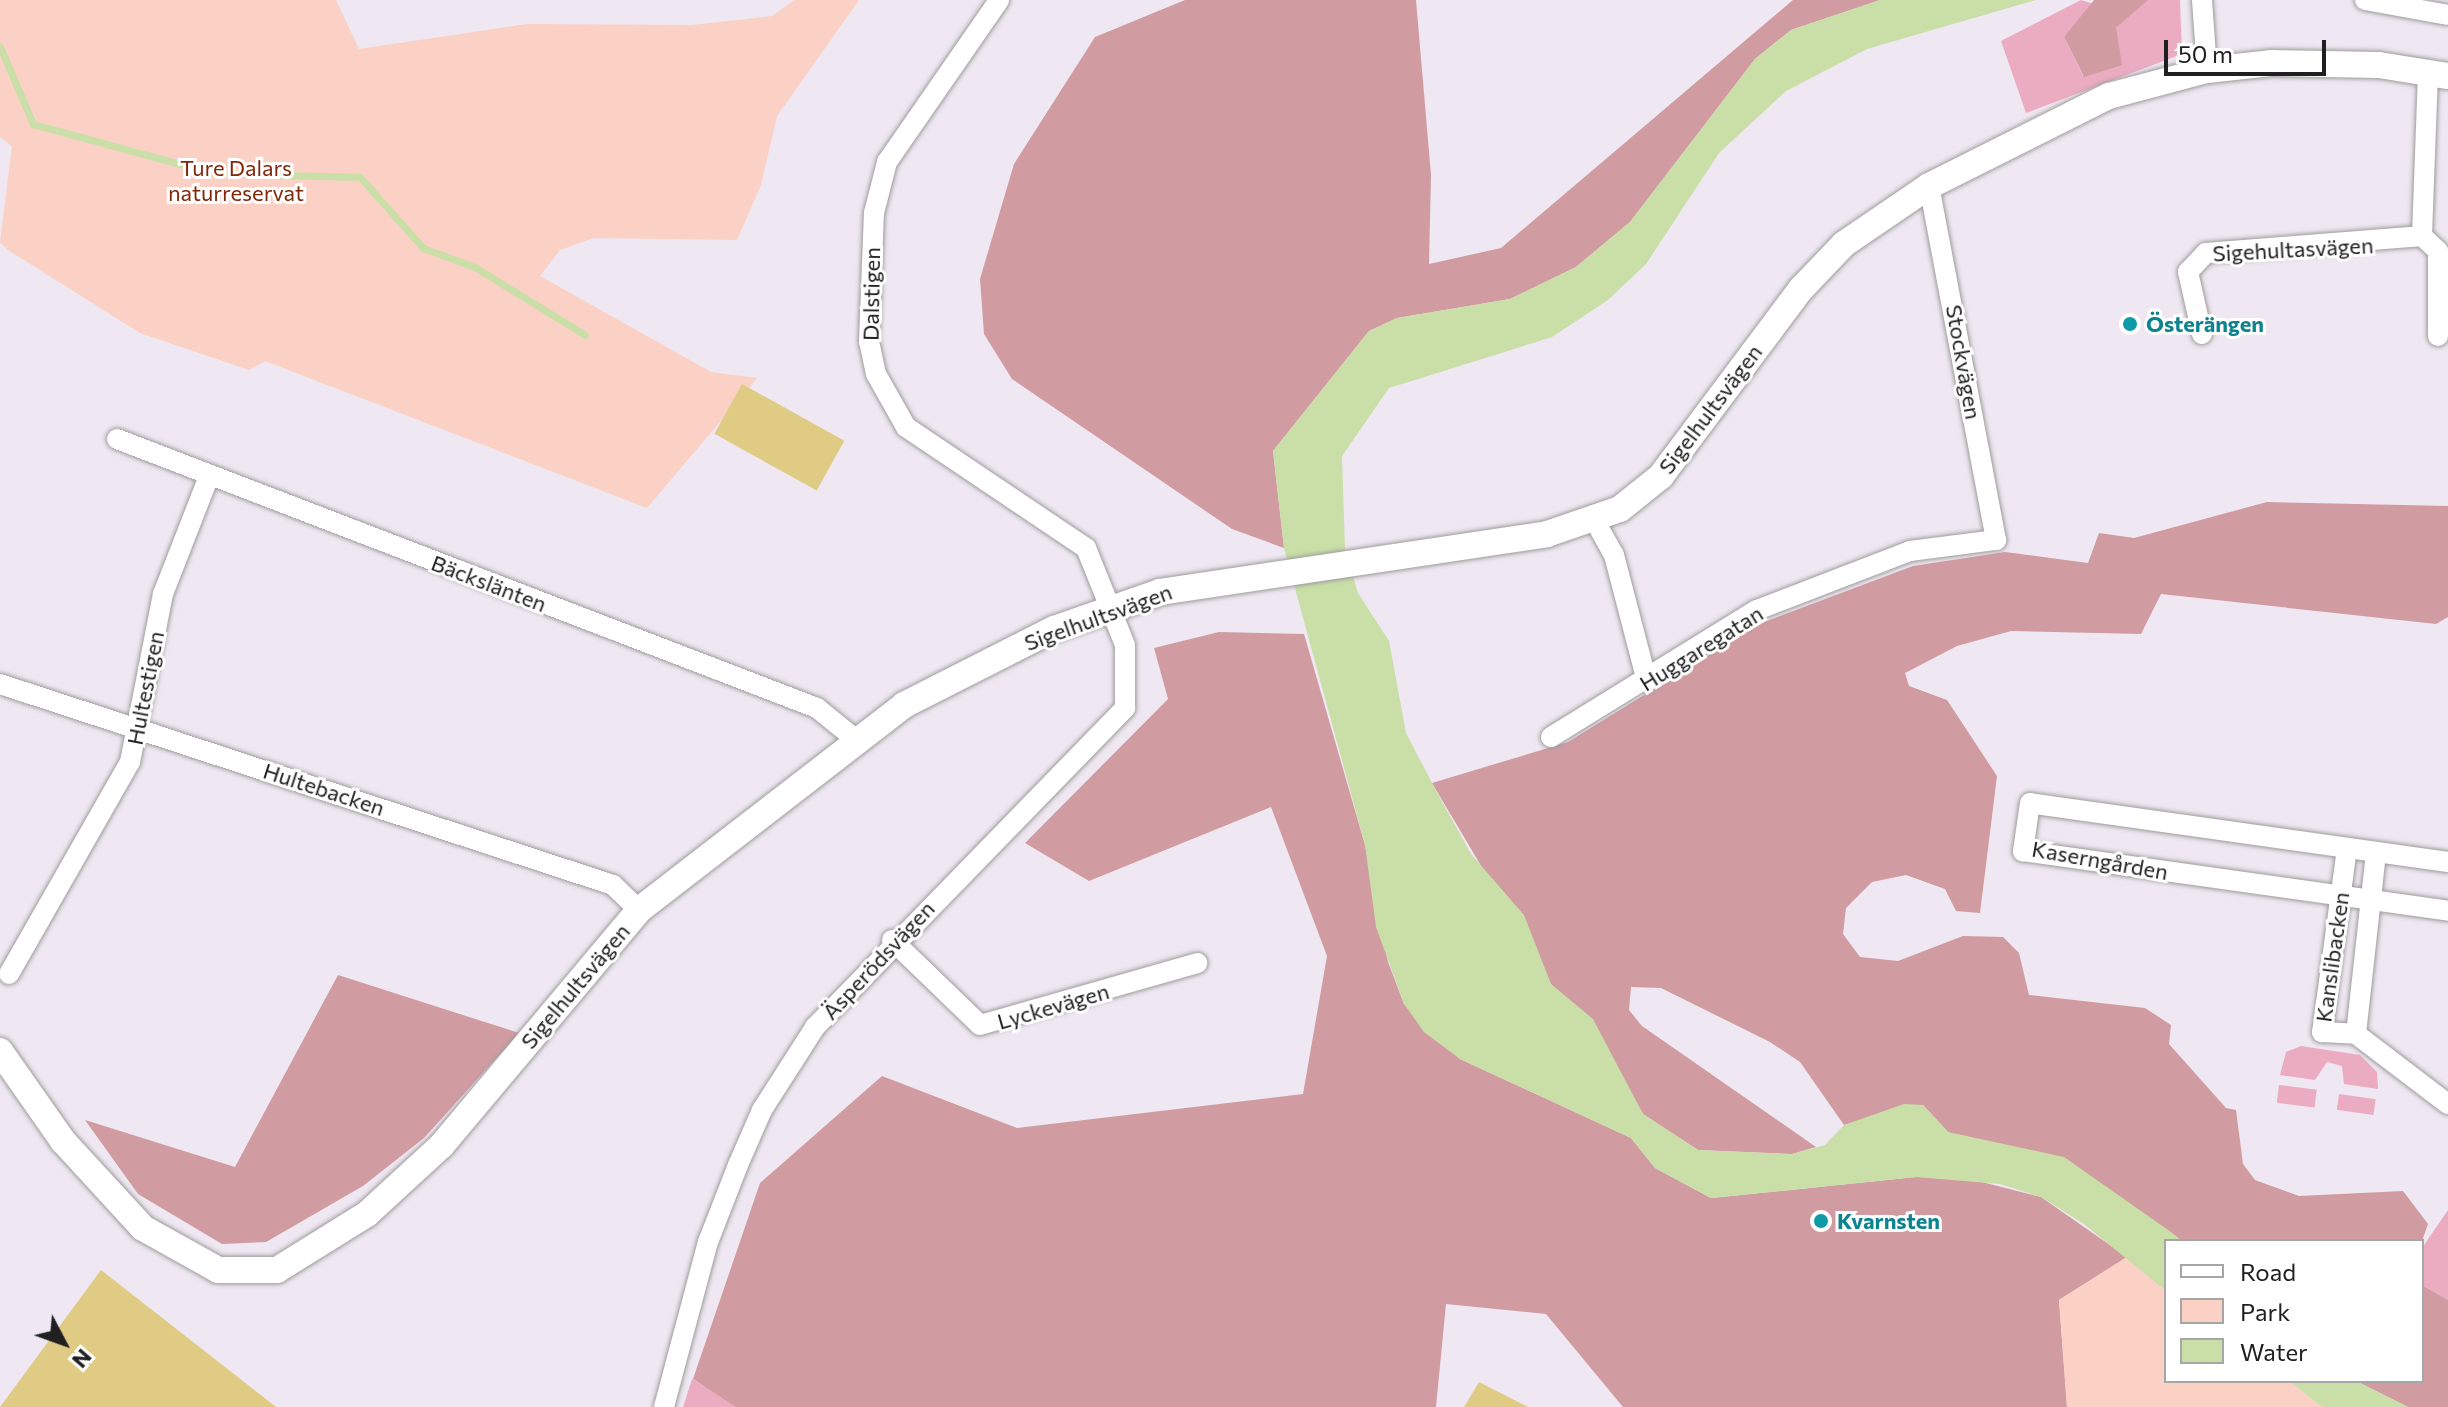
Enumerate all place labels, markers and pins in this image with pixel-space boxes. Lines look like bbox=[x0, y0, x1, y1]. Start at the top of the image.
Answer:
place label: Österängen bbox=[2146, 311, 2264, 337]
marker: Österängen bbox=[2121, 315, 2139, 333]
place label: Kvarnsten bbox=[1837, 1208, 1940, 1234]
marker: Kvarnsten bbox=[1812, 1212, 1830, 1230]

